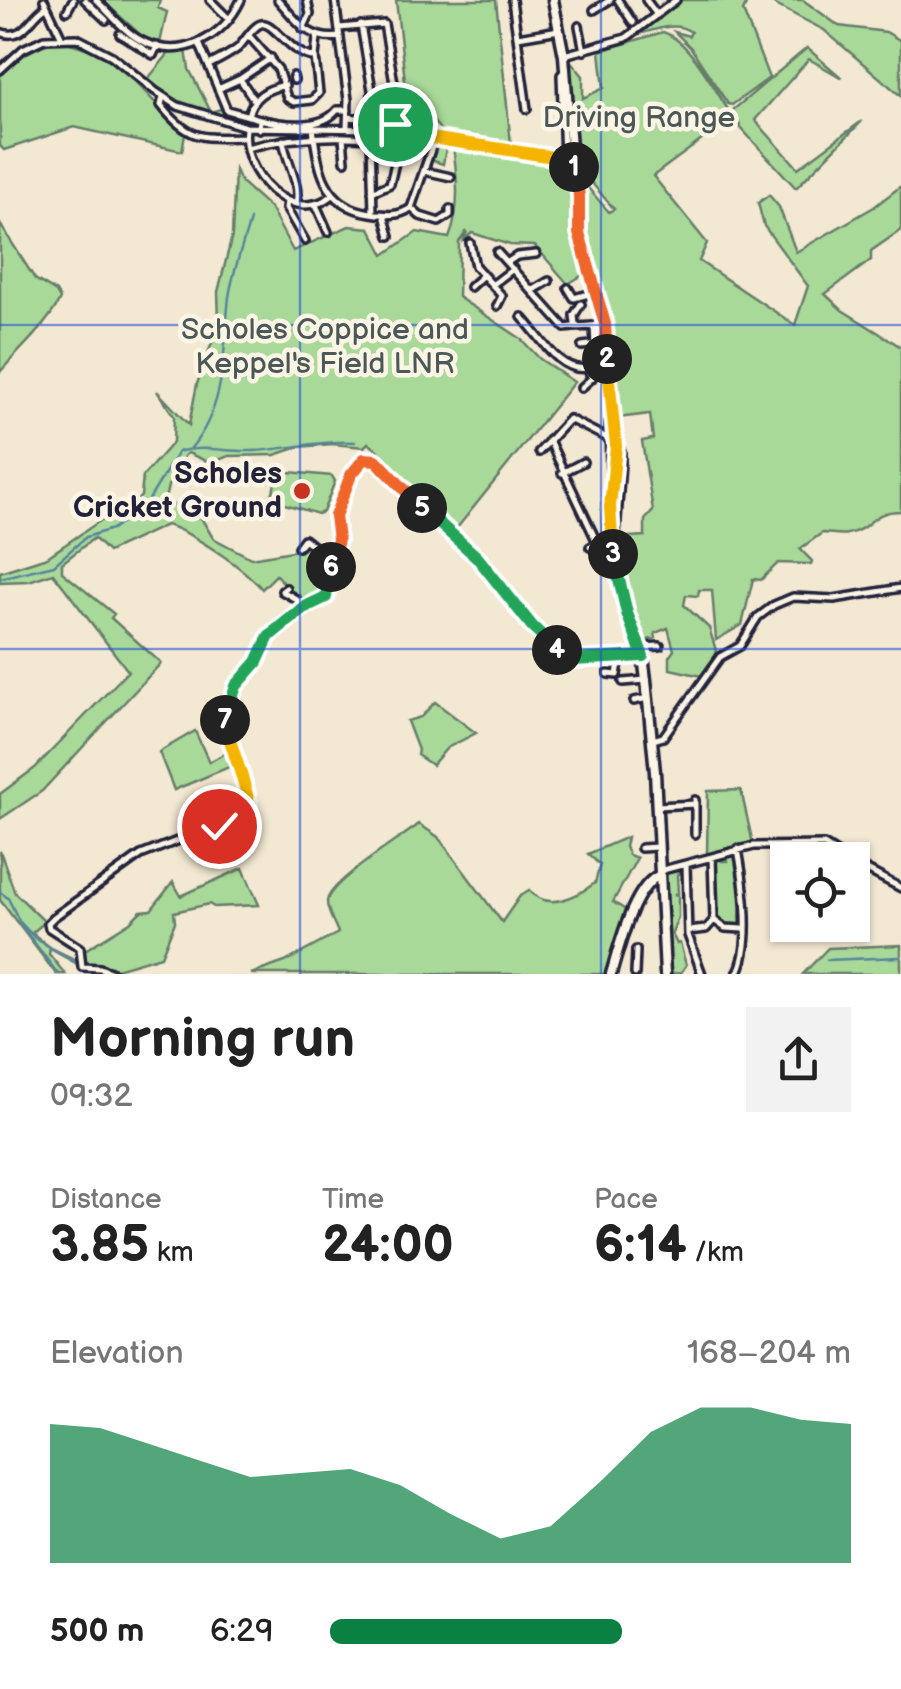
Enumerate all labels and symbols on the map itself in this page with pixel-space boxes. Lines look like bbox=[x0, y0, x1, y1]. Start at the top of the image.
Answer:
pin bbox=[353, 82, 438, 167]
park label: Driving Range bbox=[543, 100, 735, 136]
pin: 1 bbox=[549, 142, 599, 192]
park label: Scholes Coppice and Keppel's Field LNR bbox=[181, 312, 469, 382]
pin: 2 bbox=[582, 334, 632, 384]
place label: Scholes Cricket Ground bbox=[73, 456, 282, 526]
marker: Scholes Cricket Ground bbox=[291, 480, 313, 502]
pin: 5 bbox=[397, 483, 447, 533]
pin: 3 bbox=[588, 529, 638, 579]
pin: 6 bbox=[306, 542, 356, 592]
pin: 4 bbox=[532, 625, 582, 675]
pin: 7 bbox=[200, 695, 250, 745]
pin bbox=[177, 784, 262, 869]

